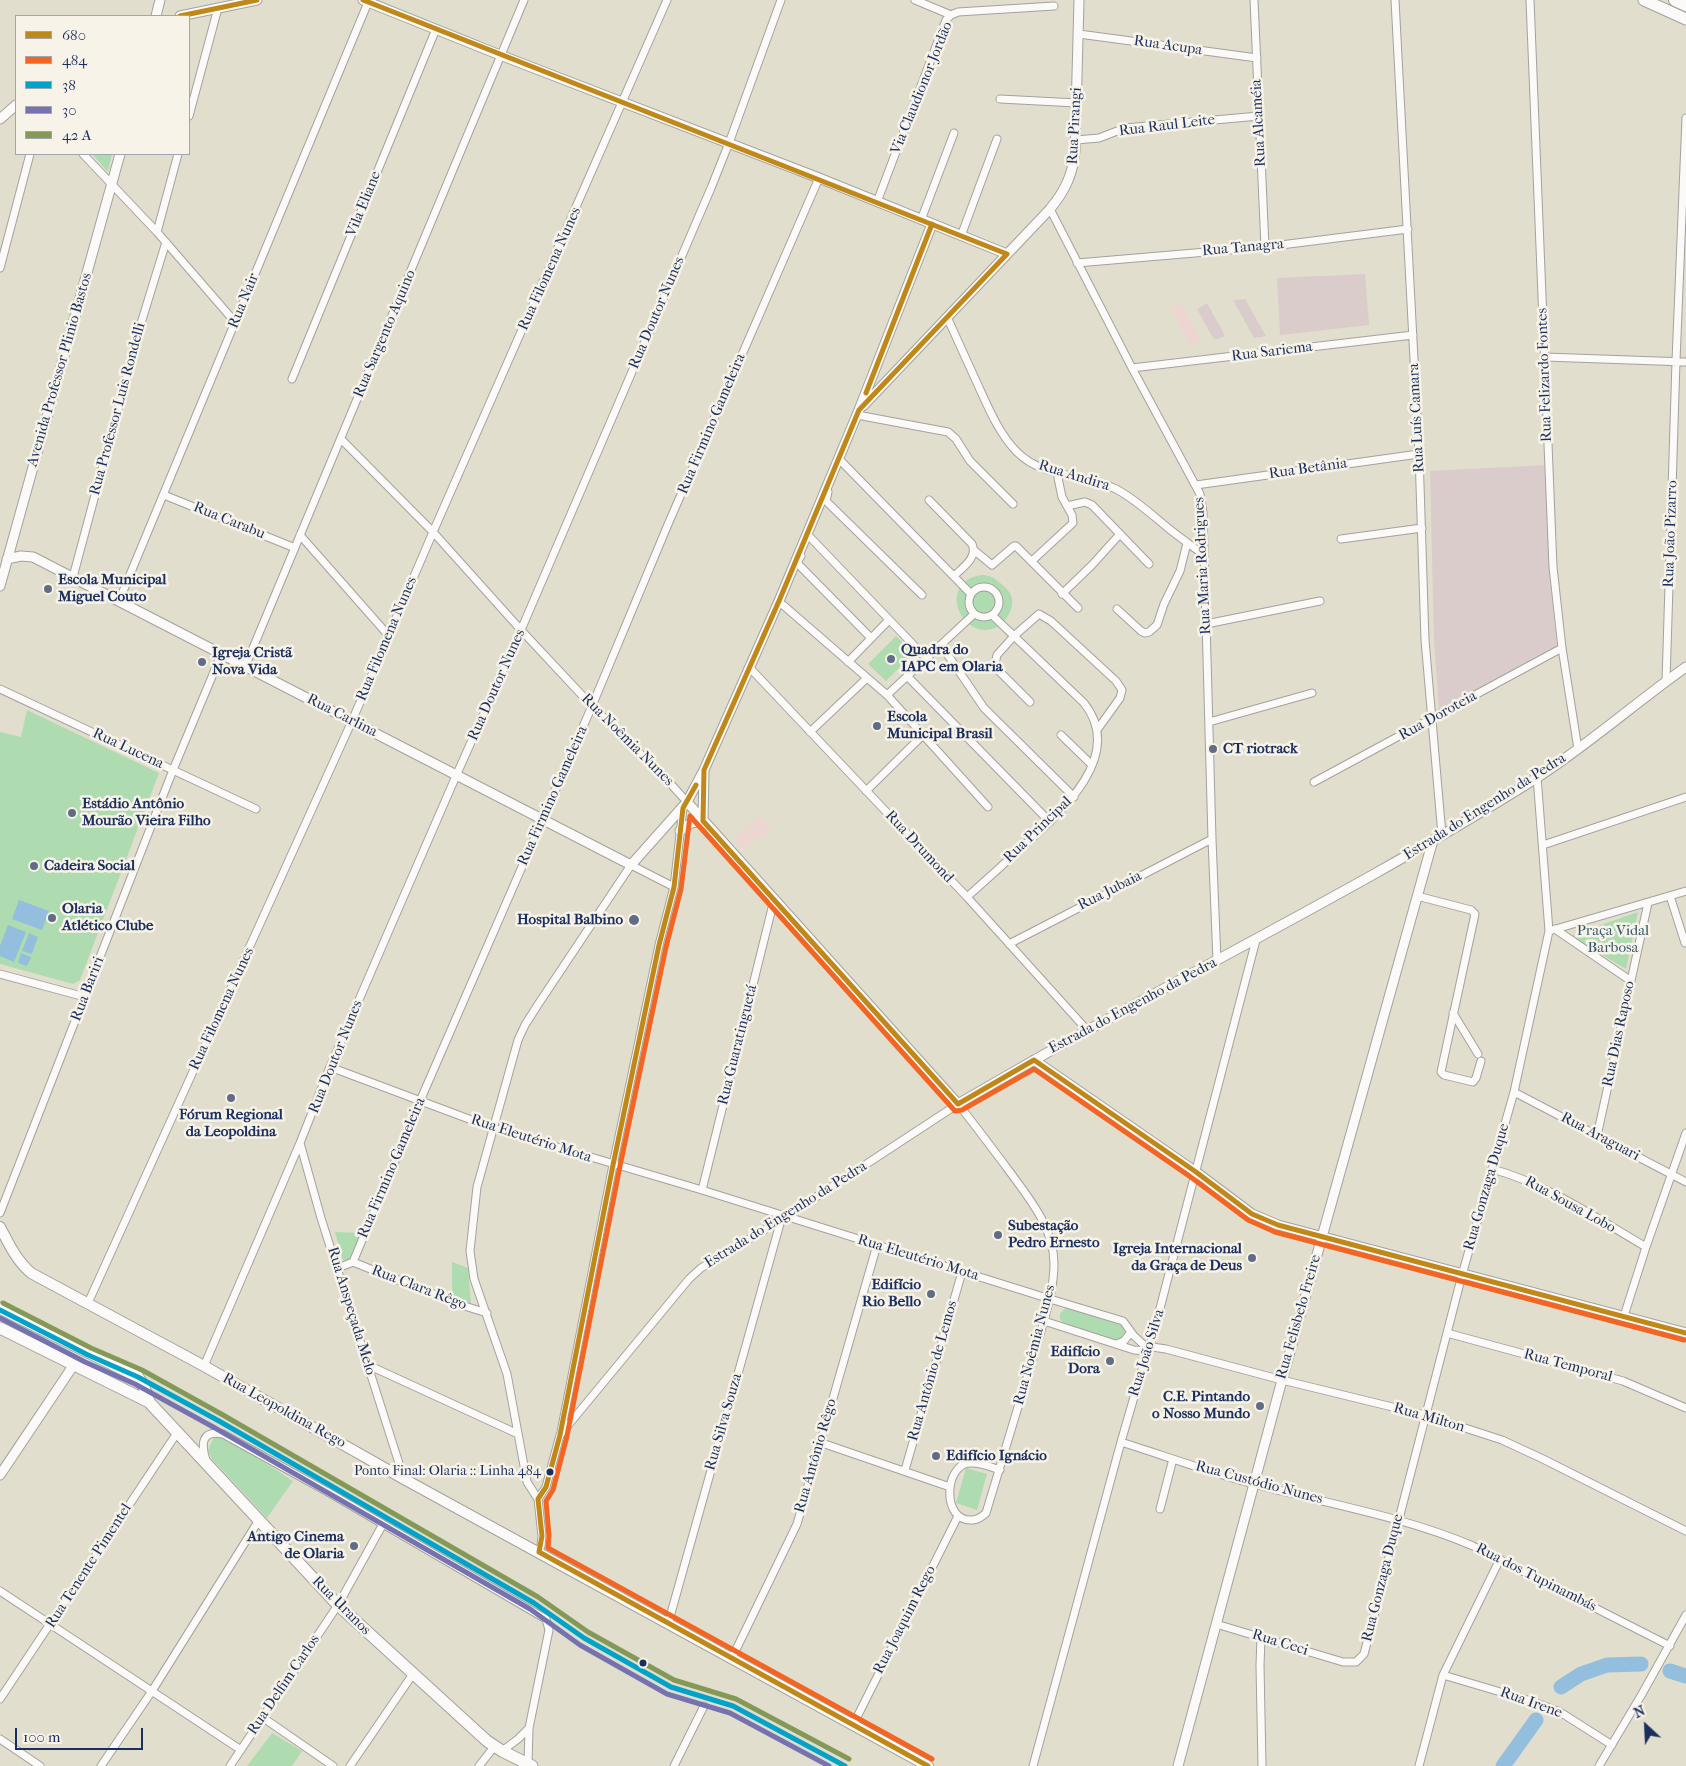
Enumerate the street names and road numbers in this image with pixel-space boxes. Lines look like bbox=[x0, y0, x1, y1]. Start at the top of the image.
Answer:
street label: Via Claudionor Jordão bbox=[887, 19, 957, 157]
street label: Rua Acupa bbox=[1132, 32, 1204, 60]
street label: Rua Alcaméia bbox=[1248, 79, 1270, 167]
street label: Rua Pirangi bbox=[1064, 87, 1086, 165]
street label: Rua Raul Leite bbox=[1118, 111, 1216, 141]
street label: Vila Eliane bbox=[343, 169, 385, 239]
street label: Rua Filomena Nunes bbox=[515, 204, 585, 334]
street label: Rua Tanagra bbox=[1201, 235, 1285, 261]
street label: Rua Doutor Nunes bbox=[625, 254, 689, 372]
street label: Rua Sargento Aquino bbox=[350, 267, 420, 401]
street label: Avenida Professor Plinio Bastos bbox=[24, 271, 96, 469]
street label: Rua Nair bbox=[225, 271, 263, 331]
street label: Rua Felizardo Fontes bbox=[1534, 308, 1556, 442]
street label: Rua Professor Luis Rondelli bbox=[86, 321, 150, 497]
street label: Rua Sariema bbox=[1230, 338, 1314, 366]
street label: Rua Firmino Gameleira bbox=[674, 351, 750, 497]
street label: Rua Luís Camara bbox=[1405, 363, 1429, 473]
street label: Rua Betânia bbox=[1268, 455, 1348, 483]
street label: Rua Andira bbox=[1036, 457, 1112, 495]
street label: Rua João Pizarro bbox=[1660, 480, 1682, 588]
street label: Rua Maria Rodrigues bbox=[1190, 497, 1216, 635]
street label: Rua Carabu bbox=[190, 498, 268, 544]
street label: Rua Filomena Nunes bbox=[353, 574, 421, 704]
street label: Rua Doutor Nunes bbox=[464, 626, 530, 744]
street label: Rua Doroteia bbox=[1396, 687, 1480, 745]
street label: Rua Noêmia Nunes bbox=[577, 690, 677, 790]
street label: Rua Carlina bbox=[304, 691, 380, 741]
street label: Rua Firmino Gameleira bbox=[514, 723, 592, 869]
street label: Rua Lucena bbox=[90, 725, 166, 773]
street label: Estrada do Engenho da Pedra bbox=[1401, 750, 1569, 864]
street label: Rua Principal bbox=[1000, 793, 1076, 867]
street label: Rua Drumond bbox=[881, 807, 957, 887]
street label: Rua Jubaia bbox=[1075, 867, 1145, 915]
street label: Rua Filomena Nunes bbox=[186, 945, 258, 1073]
street label: Rua Bariri bbox=[67, 954, 109, 1024]
street label: Estrada do Engenho da Pedra bbox=[1046, 954, 1220, 1058]
street label: Rua Dias Raposo bbox=[1599, 979, 1639, 1089]
street label: Rua Guaratinguetá bbox=[714, 983, 762, 1107]
street label: Rua Doutor Nunes bbox=[305, 998, 367, 1116]
street label: Rua Firmino Gameleira bbox=[354, 1095, 430, 1241]
street label: Rua Araguari bbox=[1557, 1109, 1643, 1165]
street label: Rua Eleutério Mota bbox=[468, 1111, 594, 1167]
street label: Rua Gonzaga Duque bbox=[1460, 1121, 1514, 1253]
street label: Estrada do Engenho da Pedra bbox=[702, 1158, 870, 1272]
street label: Rua Sousa Lobo bbox=[1522, 1173, 1618, 1237]
street label: Rua Eleutério Mota bbox=[855, 1231, 981, 1285]
street label: Rua Anspeçada Melo bbox=[323, 1245, 379, 1377]
street label: Rua Felisbelo Freire bbox=[1273, 1253, 1325, 1381]
street label: Rua Clara Rêgo bbox=[369, 1262, 469, 1314]
street label: Rua Noêmia Nunes bbox=[1010, 1283, 1060, 1407]
street label: Rua Antônio de Lemos bbox=[904, 1299, 962, 1443]
street label: Rua João Silva bbox=[1125, 1307, 1169, 1399]
street label: Rua Temporal bbox=[1522, 1346, 1614, 1386]
street label: Rua Leopoldina Rego bbox=[219, 1370, 349, 1452]
street label: Rua Silva Souza bbox=[702, 1371, 746, 1473]
street label: Rua Antônio Rêgo bbox=[791, 1397, 841, 1515]
street label: Rua Milton bbox=[1391, 1399, 1467, 1437]
street label: Rua Custódio Nunes bbox=[1193, 1457, 1325, 1509]
street label: Rua Tenente Pimentel bbox=[42, 1500, 136, 1632]
street label: Rua Gonzaga Duque bbox=[1358, 1512, 1408, 1644]
street label: Rua dos Tupinambás bbox=[1473, 1540, 1599, 1616]
street label: Rua Joaquim Rego bbox=[870, 1563, 940, 1677]
street label: Rua Uranos bbox=[308, 1573, 374, 1639]
street label: Rua Ceci bbox=[1250, 1626, 1310, 1660]
street label: Rua Delfim Carlos bbox=[244, 1632, 324, 1738]
street label: Rua Irene bbox=[1497, 1683, 1565, 1723]

